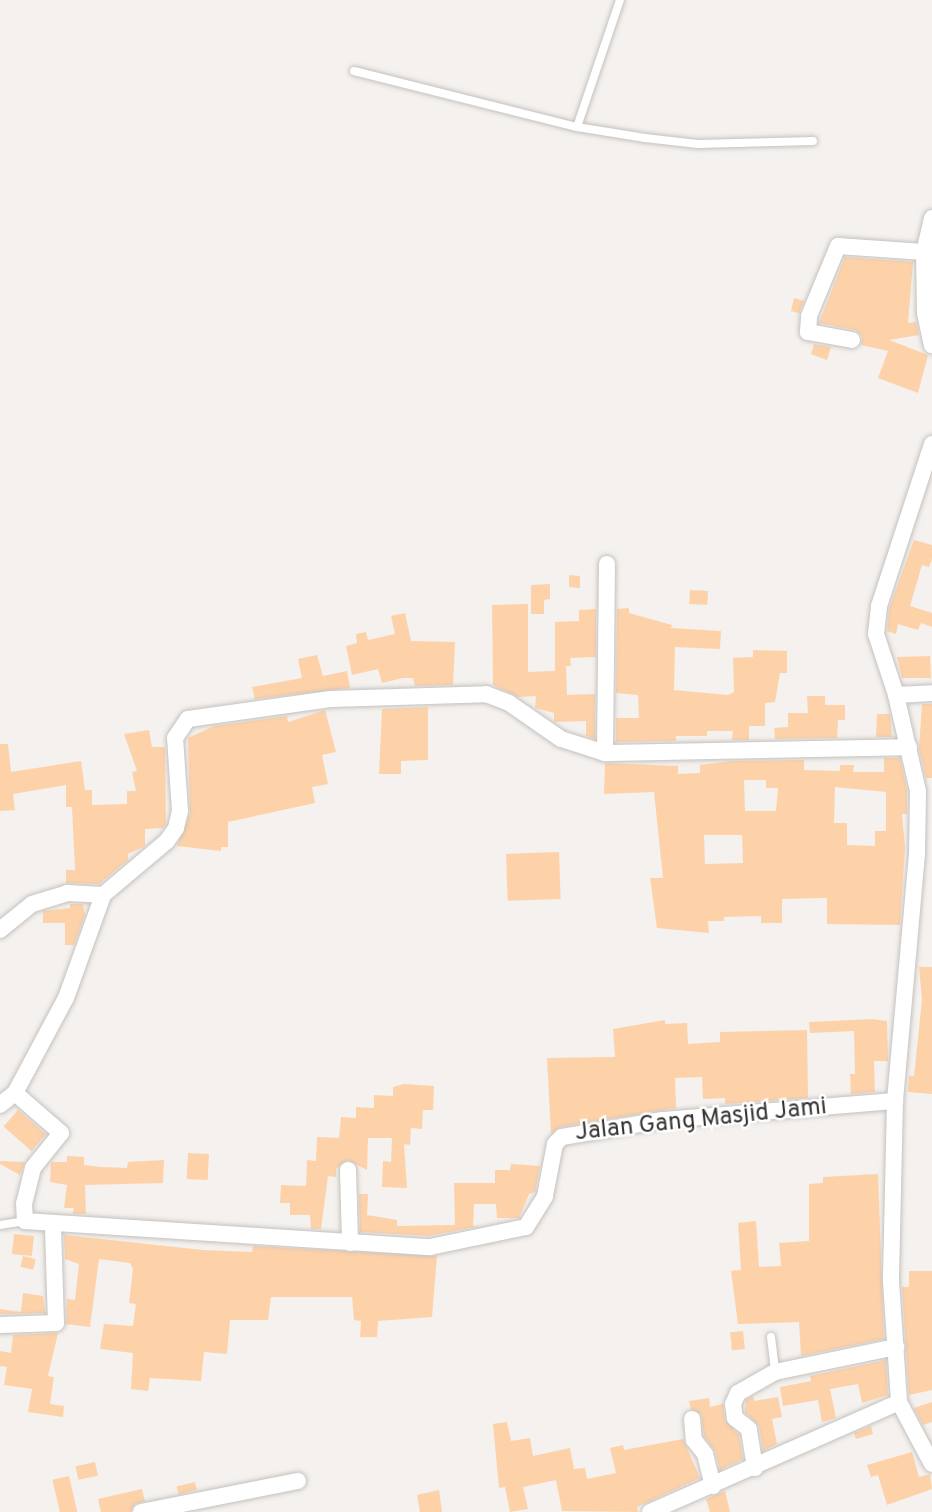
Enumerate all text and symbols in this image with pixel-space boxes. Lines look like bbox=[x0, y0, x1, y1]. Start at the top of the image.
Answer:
street label: Jalan Gang Masjid Jami bbox=[574, 1093, 828, 1149]

